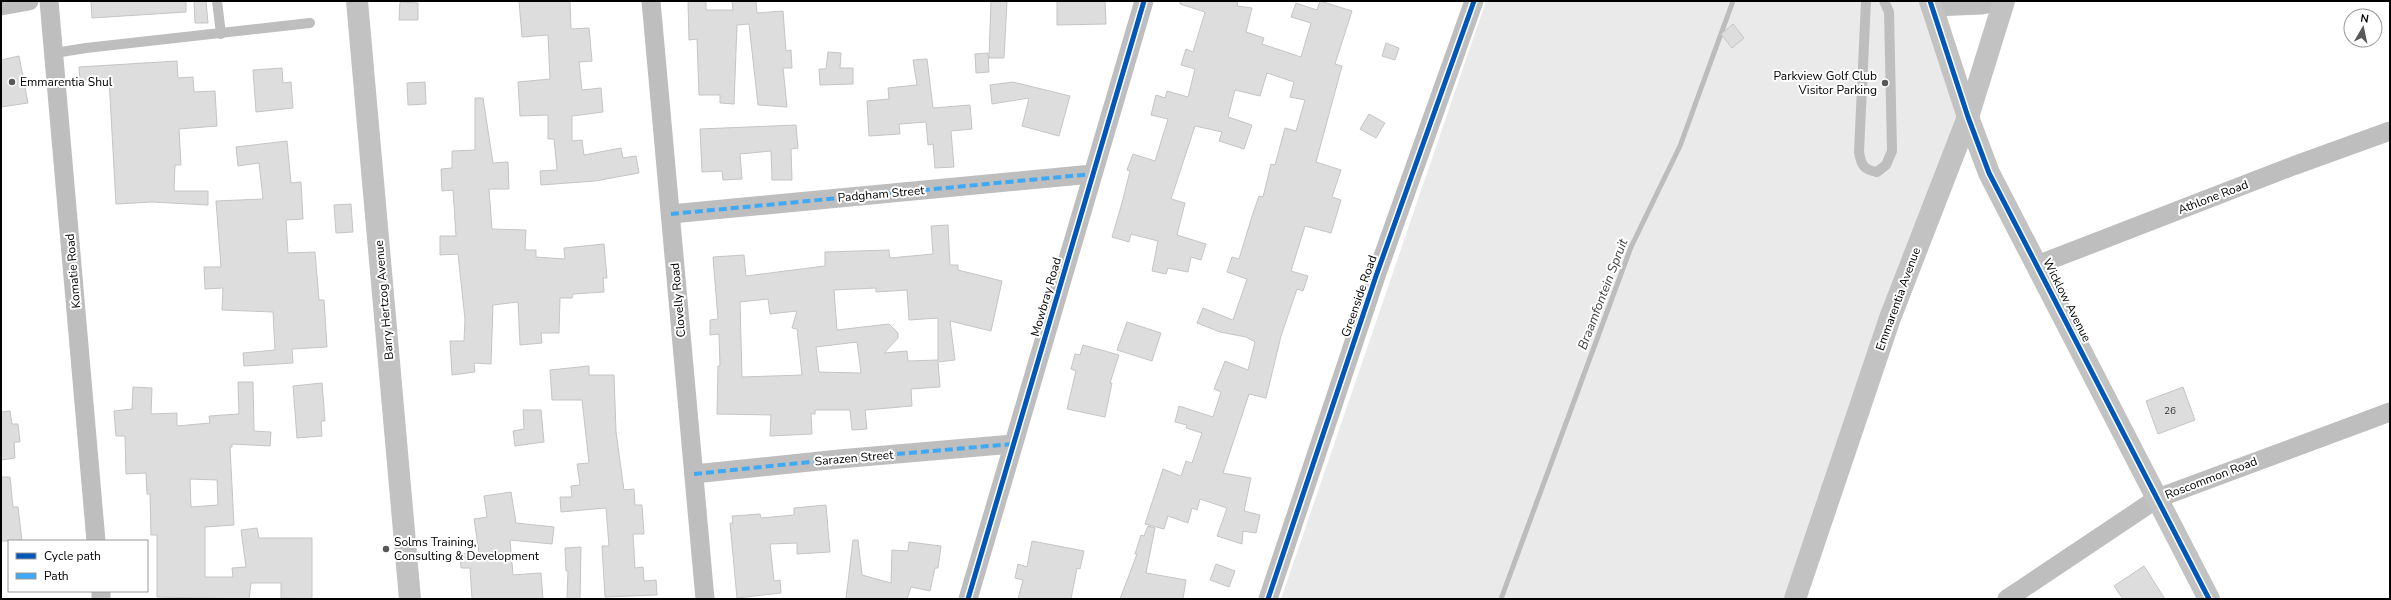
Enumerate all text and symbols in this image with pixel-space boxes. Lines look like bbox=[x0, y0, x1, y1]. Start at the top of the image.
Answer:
north arrow bbox=[2343, 8, 2383, 48]
text: N bbox=[2359, 11, 2370, 27]
place label: Parkview Golf Club Visitor Parking bbox=[1774, 68, 1877, 98]
place label: Emmarentia Shul bbox=[20, 74, 113, 90]
marker: Emmarentia Shul bbox=[7, 77, 17, 87]
marker: Parkview Golf Club Visitor Parking bbox=[1880, 78, 1890, 88]
street label: Athlone Road bbox=[2176, 176, 2250, 218]
street label: Padgham Street bbox=[837, 182, 926, 206]
street label: Komatie Road bbox=[62, 233, 84, 309]
water label: Braamfontein Spruit bbox=[1574, 236, 1633, 352]
street label: Barry Hertzog Avenue bbox=[371, 239, 397, 361]
street label: Emmarentia Avenue bbox=[1872, 245, 1924, 353]
street label: Greenside Road bbox=[1338, 253, 1380, 339]
street label: Mowbray Road bbox=[1027, 256, 1065, 338]
street label: Wicklow Avenue bbox=[2039, 256, 2095, 344]
street label: Clovelly Road bbox=[667, 262, 689, 338]
house number: 26 bbox=[2164, 404, 2176, 418]
street label: Sarazen Street bbox=[814, 447, 895, 469]
street label: Roscommon Road bbox=[2163, 453, 2259, 503]
place label: Solms Training, Consulting & Development bbox=[394, 534, 540, 564]
legend bbox=[8, 540, 148, 592]
marker: Solms Training, Consulting & Development bbox=[381, 544, 391, 554]
text: Cycle path bbox=[44, 548, 101, 564]
text: Path bbox=[44, 568, 69, 584]

